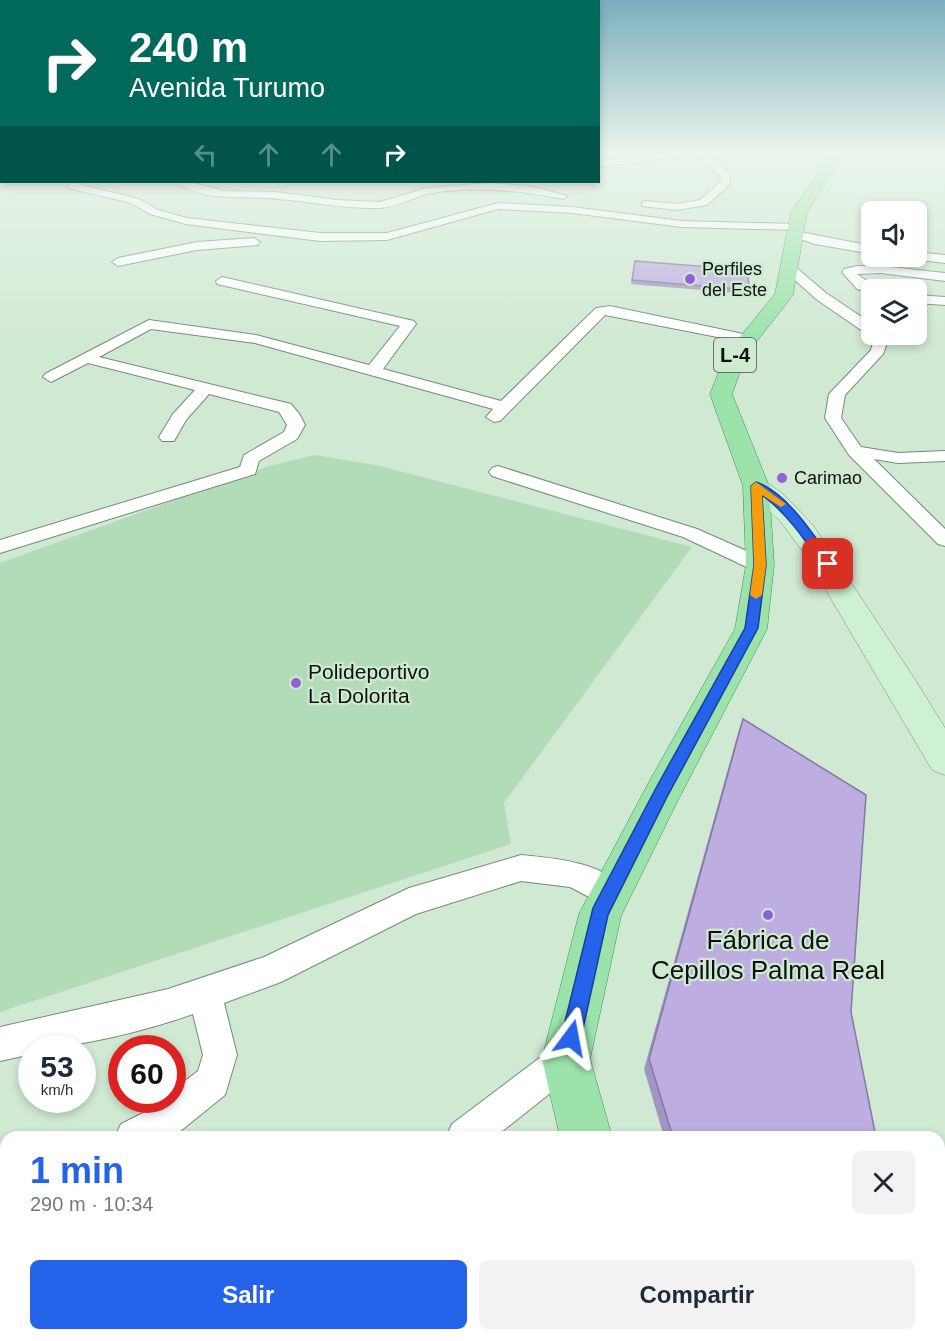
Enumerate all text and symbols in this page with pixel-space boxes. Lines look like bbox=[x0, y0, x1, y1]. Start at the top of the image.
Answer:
icon: right bbox=[30, 24, 108, 102]
text: 240 m bbox=[129, 24, 248, 71]
text: Avenida Turumo bbox=[129, 73, 325, 103]
icon: left bbox=[189, 138, 222, 171]
icon: ahead bbox=[252, 138, 285, 171]
icon: ahead bbox=[315, 138, 348, 171]
icon: right bbox=[378, 138, 411, 171]
map controls bbox=[861, 201, 927, 345]
button: sound bbox=[861, 201, 927, 267]
place label: Perfiles del Este bbox=[702, 259, 767, 300]
marker: Perfiles del Este bbox=[683, 272, 697, 286]
button: layers bbox=[861, 279, 927, 345]
road number: L-4 bbox=[714, 338, 756, 372]
place label: Carimao bbox=[794, 468, 862, 488]
marker: Carimao bbox=[775, 471, 789, 485]
pin bbox=[802, 538, 853, 589]
icon: arrive bbox=[811, 547, 844, 580]
place label: Polideportivo La Dolorita bbox=[308, 660, 429, 707]
marker: Polideportivo La Dolorita bbox=[289, 676, 303, 690]
marker: Fábrica de Cepillos Palma Real bbox=[761, 908, 775, 922]
place label: Fábrica de Cepillos Palma Real bbox=[651, 925, 885, 985]
position arrow bbox=[539, 1006, 603, 1070]
speed limit sign: 60 bbox=[108, 1035, 186, 1113]
text: 53 bbox=[40, 1050, 74, 1083]
text: km/h bbox=[41, 1081, 73, 1098]
text: 1 min bbox=[30, 1150, 124, 1191]
button: close bbox=[852, 1151, 915, 1214]
text: 290 m · 10:34 bbox=[30, 1193, 153, 1215]
button: Salir bbox=[30, 1260, 467, 1329]
button: Compartir bbox=[479, 1260, 915, 1329]

